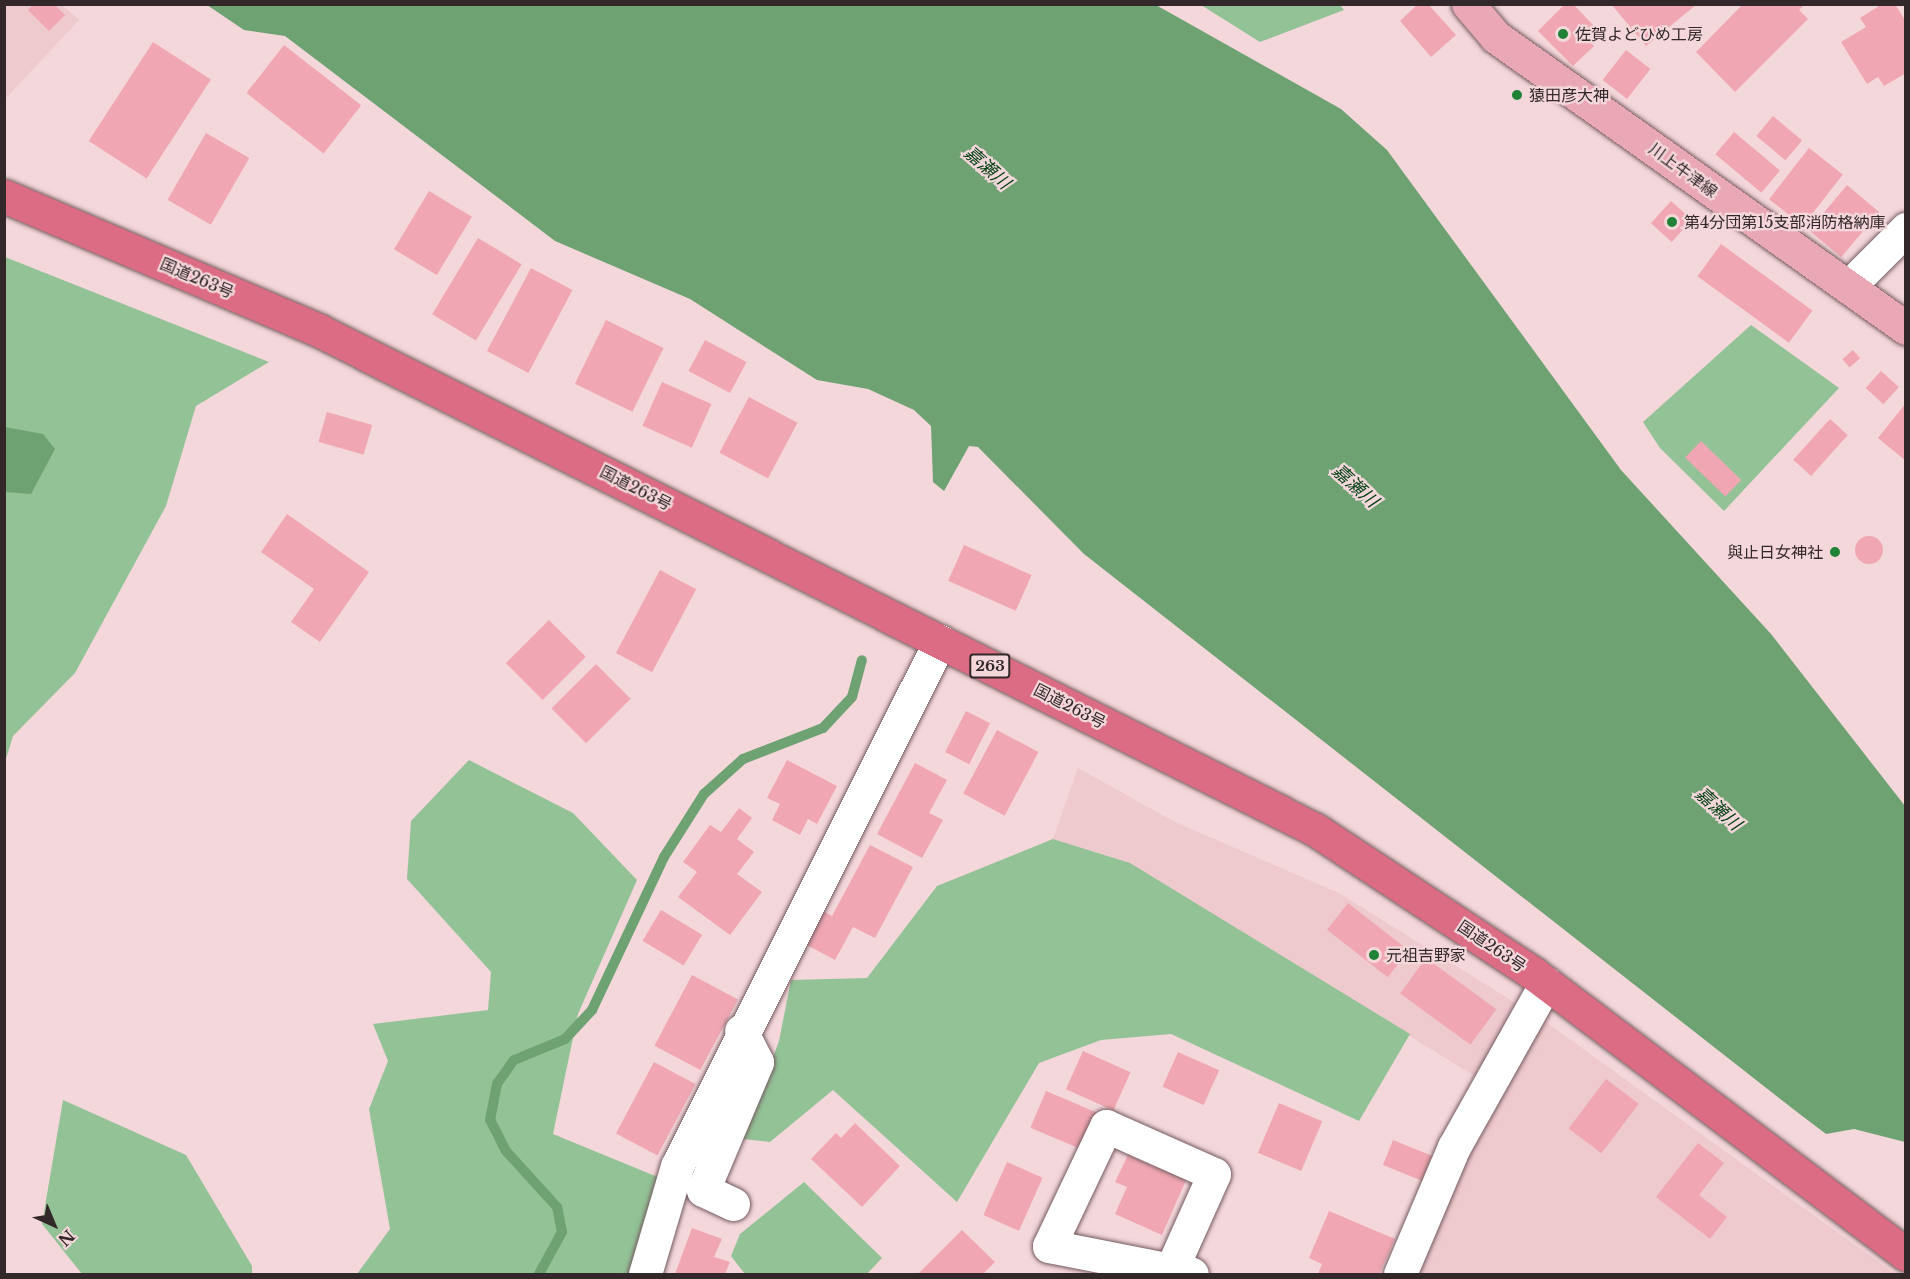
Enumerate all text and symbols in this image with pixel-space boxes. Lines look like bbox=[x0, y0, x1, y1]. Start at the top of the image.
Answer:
place label: 佐賀よどひめ工房 bbox=[1575, 24, 1703, 44]
marker: 佐賀よどひめ工房 bbox=[1556, 27, 1570, 41]
place label: 猿田彦大神 bbox=[1529, 85, 1609, 105]
marker: 猿田彦大神 bbox=[1510, 88, 1524, 102]
street label: 川上牛津線 bbox=[1645, 139, 1721, 201]
water label: 嘉瀬川 bbox=[960, 142, 1014, 194]
place label: 第4分団第15支部消防格納庫 bbox=[1684, 212, 1886, 232]
marker: 第4分団第15支部消防格納庫 bbox=[1665, 215, 1679, 229]
street label: 国道263号 bbox=[157, 254, 237, 302]
water label: 嘉瀬川 bbox=[1328, 460, 1382, 512]
street label: 国道263号 bbox=[597, 462, 675, 514]
place label: 與止日女神社 bbox=[1727, 542, 1823, 562]
marker: 與止日女神社 bbox=[1828, 545, 1842, 559]
road number: 263 bbox=[969, 654, 1011, 678]
street label: 国道263号 bbox=[1031, 680, 1109, 732]
water label: 嘉瀬川 bbox=[1691, 783, 1745, 835]
street label: 国道263号 bbox=[1454, 916, 1530, 976]
place label: 元祖吉野家 bbox=[1386, 945, 1466, 965]
marker: 元祖吉野家 bbox=[1367, 948, 1381, 962]
north arrow bbox=[24, 1195, 84, 1255]
text: N bbox=[54, 1226, 79, 1250]

